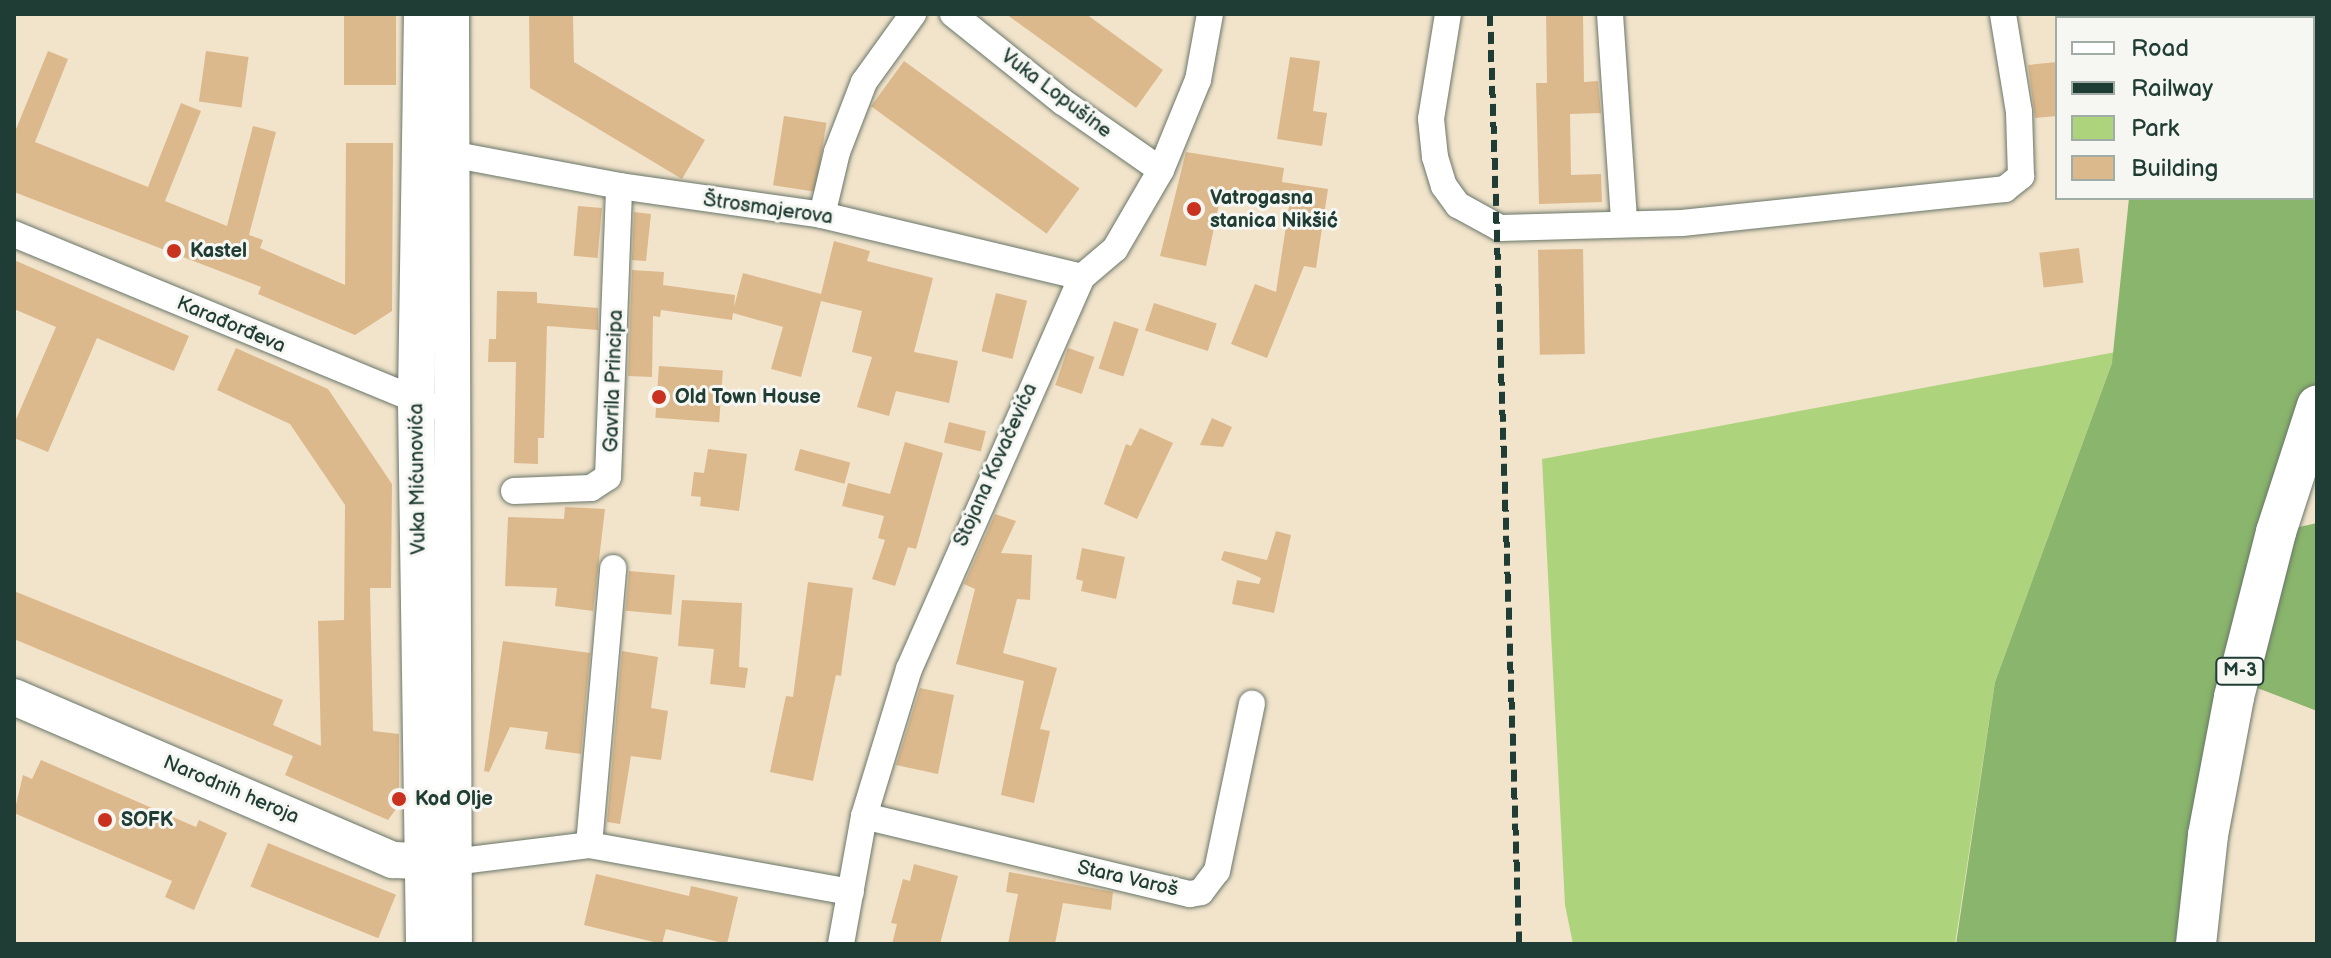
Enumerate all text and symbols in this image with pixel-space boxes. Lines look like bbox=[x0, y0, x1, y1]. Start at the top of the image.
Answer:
legend bbox=[2055, 16, 2315, 200]
text: Road bbox=[2131, 34, 2189, 63]
street label: Vuka Lopušine bbox=[996, 45, 1116, 143]
text: Railway bbox=[2131, 74, 2213, 103]
text: Park bbox=[2131, 114, 2179, 143]
text: Building bbox=[2131, 154, 2218, 183]
place label: Vatrogasna stanica Nikšić bbox=[1210, 186, 1338, 233]
street label: Štrosmajerova bbox=[702, 188, 834, 230]
marker: Vatrogasna stanica Nikšić bbox=[1185, 200, 1203, 218]
place label: Kastel bbox=[190, 239, 247, 263]
marker: Kastel bbox=[165, 242, 183, 260]
street label: Karađorđeva bbox=[173, 291, 289, 359]
street label: Gavrila Principa bbox=[600, 309, 628, 453]
street label: Stojana Kovačevića bbox=[949, 380, 1043, 550]
place label: Old Town House bbox=[675, 385, 821, 409]
marker: Old Town House bbox=[650, 388, 668, 406]
street label: Vuka Mićunovića bbox=[405, 403, 431, 555]
road number: M-3 bbox=[2214, 657, 2266, 685]
street label: Narodnih heroja bbox=[159, 751, 303, 829]
place label: Kod Olje bbox=[415, 787, 493, 811]
marker: Kod Olje bbox=[390, 790, 408, 808]
place label: SOFK bbox=[121, 808, 173, 832]
marker: SOFK bbox=[96, 811, 114, 829]
street label: Stara Varoš bbox=[1075, 856, 1181, 902]

